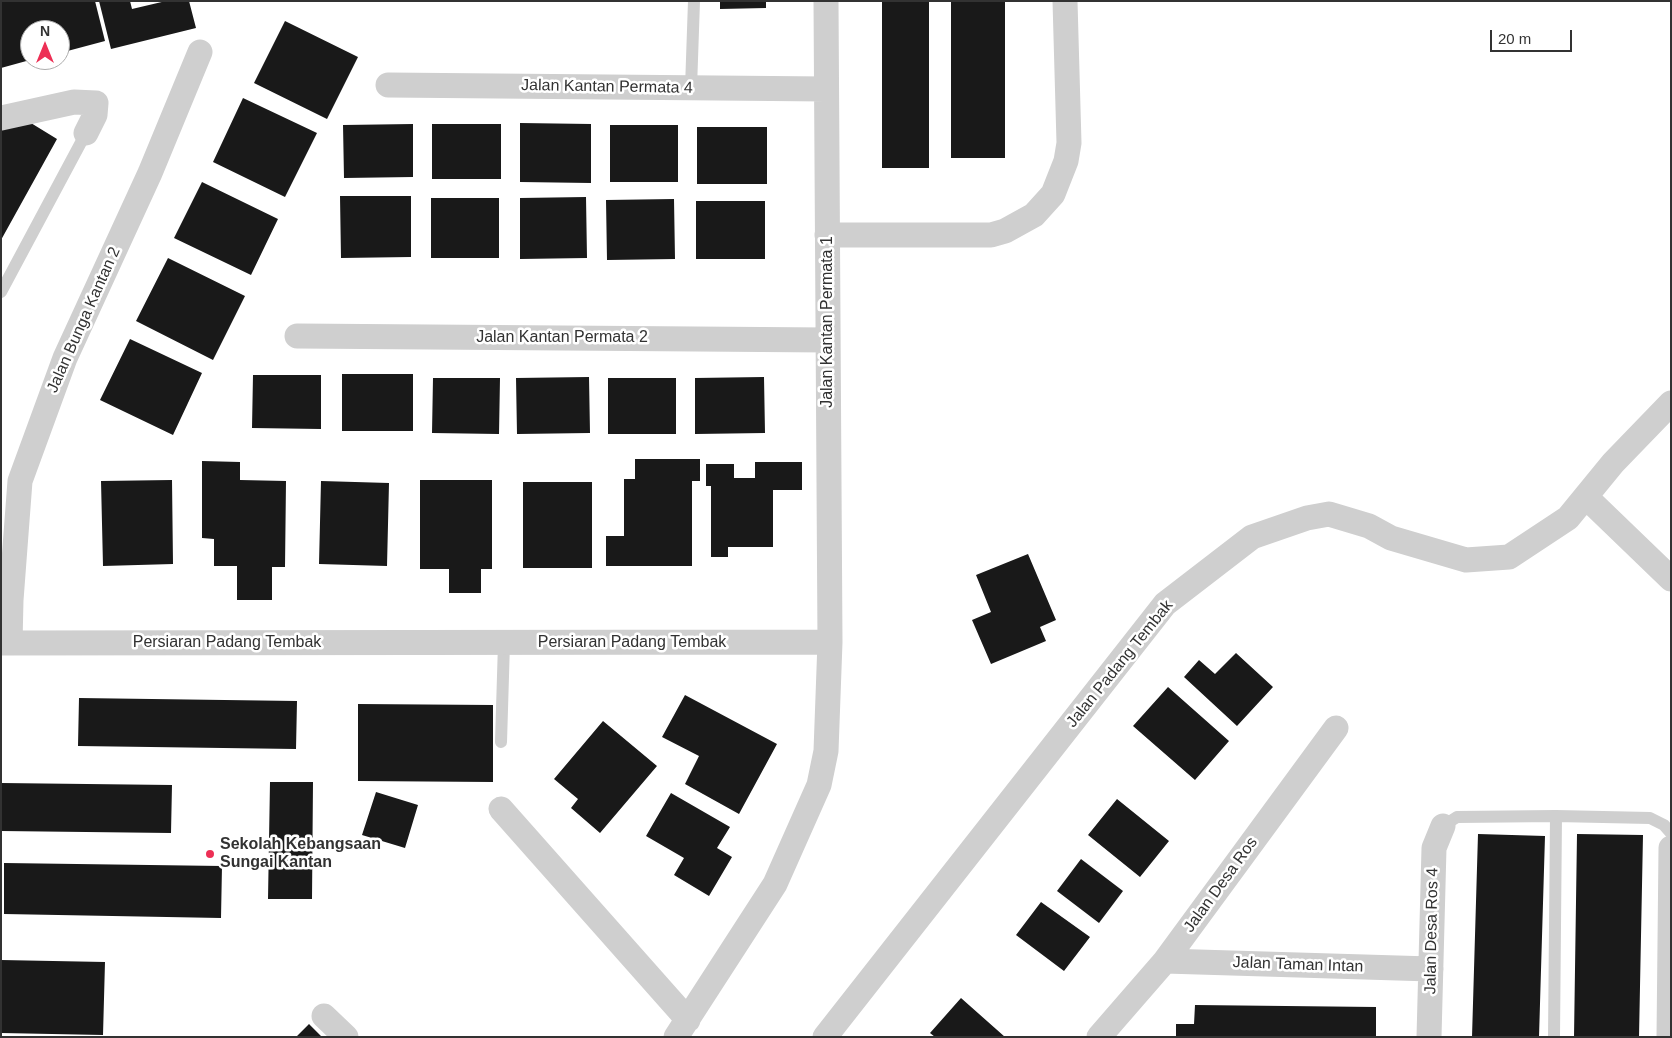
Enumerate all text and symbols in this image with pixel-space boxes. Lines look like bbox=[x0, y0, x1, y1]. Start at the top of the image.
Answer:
north arrow bbox=[20, 20, 70, 70]
scale bar bbox=[1492, 20, 1574, 52]
text: N bbox=[40, 23, 50, 39]
text: 20 m bbox=[1498, 30, 1531, 47]
street label: Jalan Kantan Permata 4 bbox=[521, 76, 693, 98]
street label: Jalan Kantan Permata 1 bbox=[818, 236, 838, 408]
street label: Jalan Bunga Kantan 2 bbox=[43, 244, 125, 396]
street label: Jalan Kantan Permata 2 bbox=[476, 328, 648, 348]
street label: Jalan Padang Tembak bbox=[1063, 596, 1177, 732]
street label: Persiaran Padang Tembak bbox=[133, 633, 321, 653]
street label: Persiaran Padang Tembak bbox=[538, 633, 726, 653]
street label: Jalan Desa Ros bbox=[1180, 834, 1262, 936]
place label: Sekolah Kebangsaan Sungai Kantan bbox=[220, 835, 381, 873]
marker: Sekolah Kebangsaan Sungai Kantan bbox=[204, 848, 216, 860]
street label: Jalan Desa Ros 4 bbox=[1421, 868, 1443, 994]
street label: Jalan Taman Intan bbox=[1232, 953, 1364, 977]

